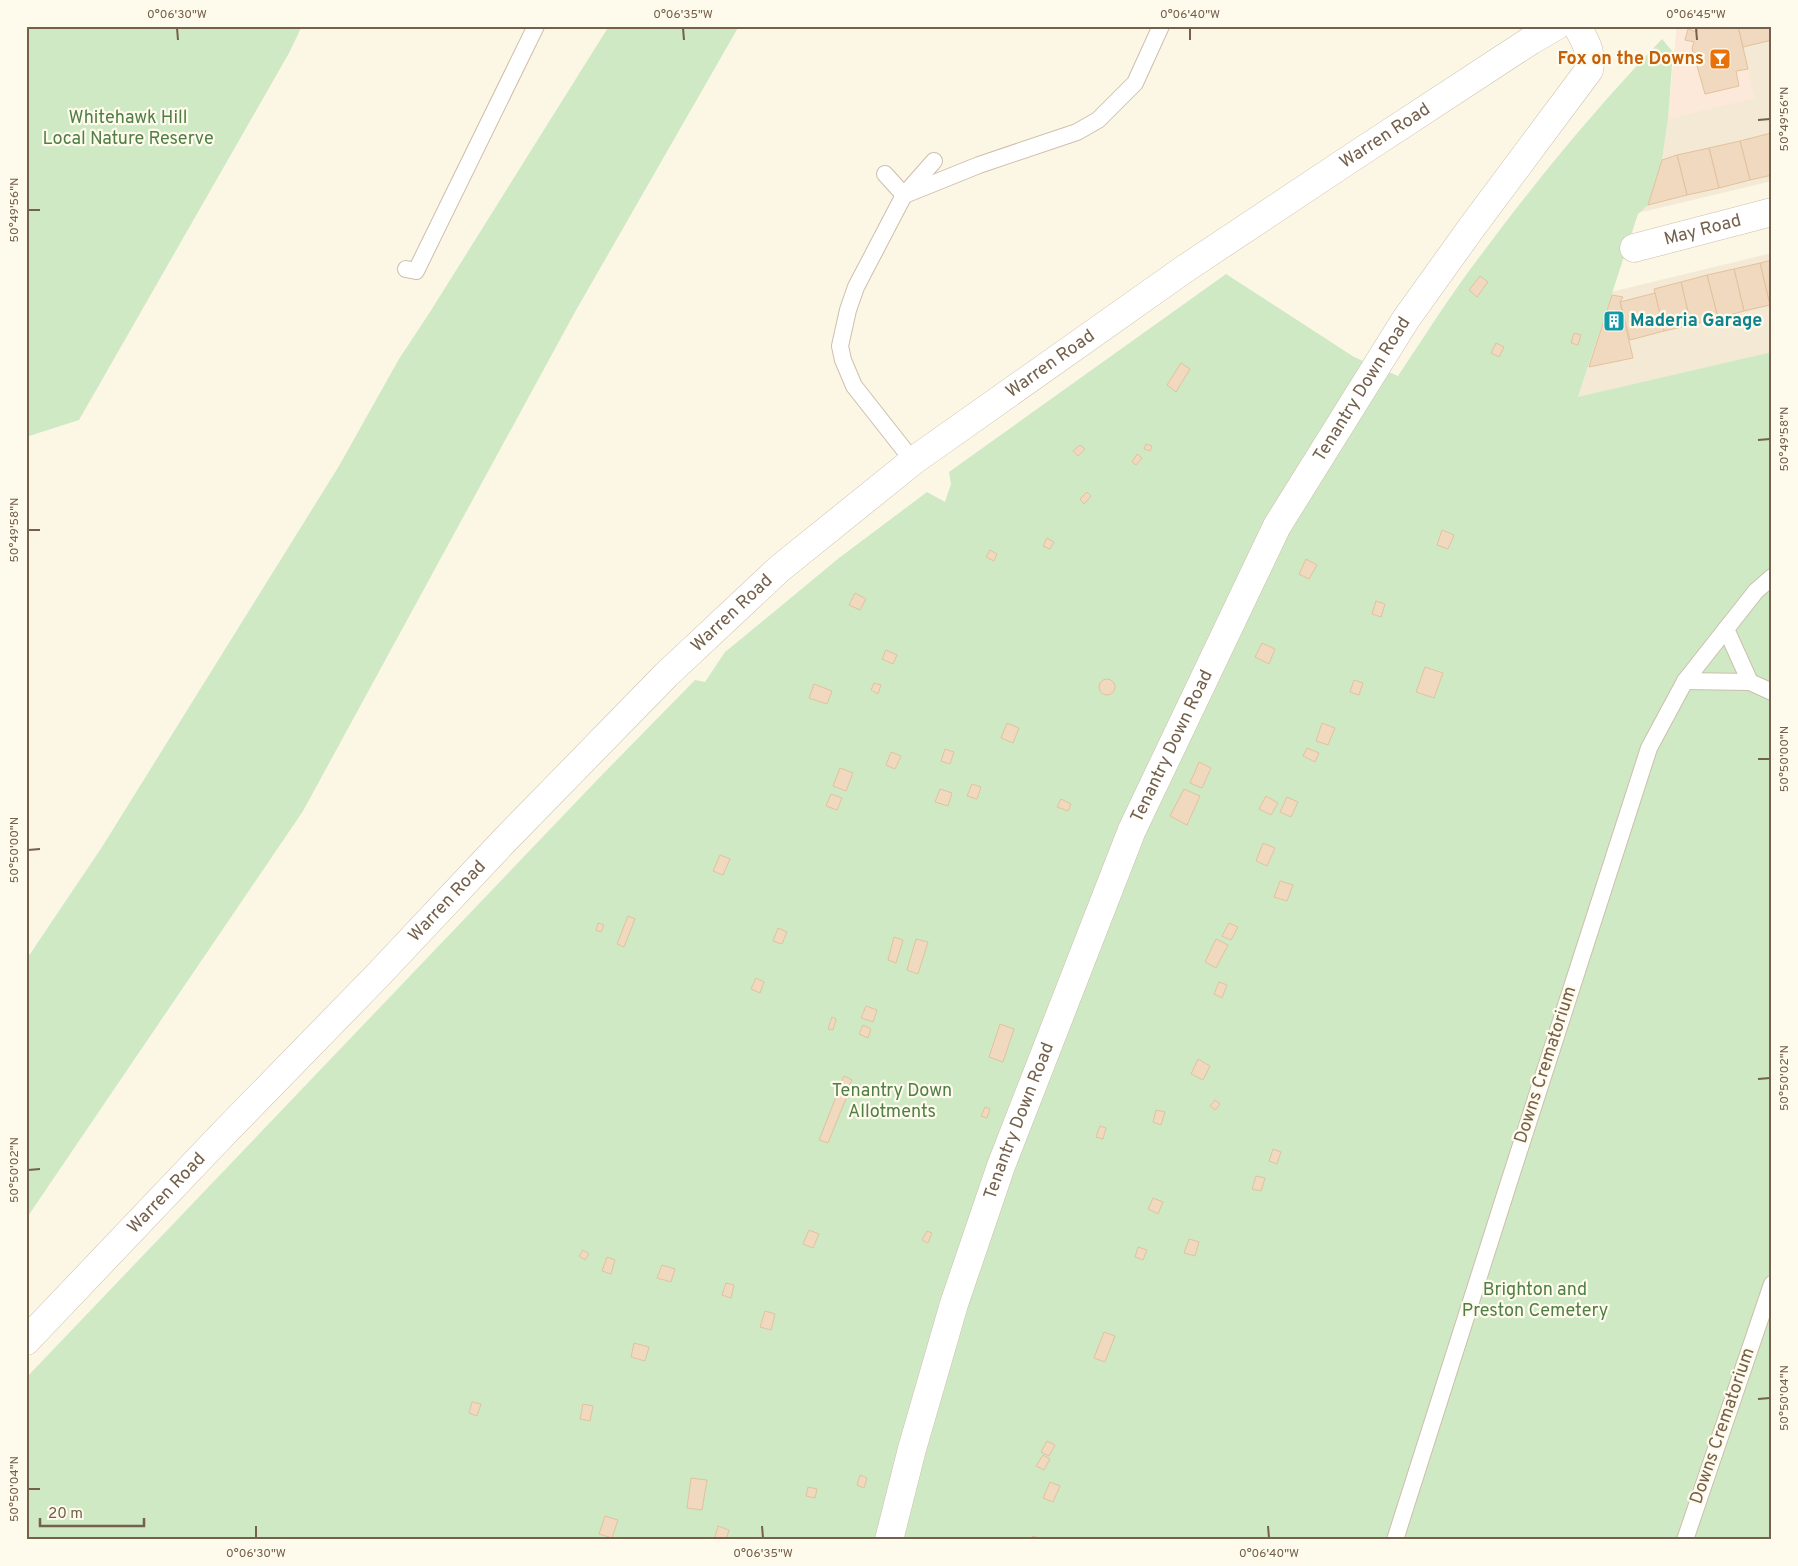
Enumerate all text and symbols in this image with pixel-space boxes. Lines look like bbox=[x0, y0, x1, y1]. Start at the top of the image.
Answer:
text: 0°06'30"W bbox=[147, 7, 207, 23]
text: 0°06'35"W bbox=[653, 7, 713, 23]
text: 0°06'40"W bbox=[1160, 7, 1220, 23]
text: 0°06'45"W bbox=[1666, 7, 1726, 23]
bar icon: Fox on the Downs bbox=[1708, 47, 1732, 71]
place label: Fox on the Downs bbox=[1558, 48, 1704, 71]
text: 50°49'56"N bbox=[1777, 87, 1793, 152]
street label: Warren Road bbox=[1335, 98, 1435, 174]
park label: Whitehawk Hill Local Nature Reserve bbox=[42, 107, 214, 151]
text: 50°49'56"N bbox=[7, 178, 23, 243]
street label: May Road bbox=[1662, 209, 1744, 251]
building icon: Maderia Garage bbox=[1602, 309, 1626, 333]
place label: Maderia Garage bbox=[1630, 310, 1762, 333]
street label: Tenantry Down Road bbox=[1308, 313, 1416, 466]
street label: Warren Road bbox=[1001, 325, 1099, 403]
text: 50°49'58"N bbox=[1777, 406, 1793, 472]
text: 50°49'58"N bbox=[7, 497, 23, 563]
street label: Warren Road bbox=[686, 569, 778, 657]
street label: Tenantry Down Road bbox=[1126, 666, 1218, 826]
text: 50°50'00"N bbox=[1777, 726, 1793, 792]
text: 50°50'00"N bbox=[7, 817, 23, 883]
street label: Warren Road bbox=[403, 856, 491, 947]
street label: Downs Crematorium bbox=[1510, 984, 1582, 1146]
street label: Tenantry Down Road bbox=[979, 1039, 1060, 1203]
text: 50°50'02"N bbox=[1777, 1045, 1793, 1111]
park label: Tenantry Down Allotments bbox=[832, 1080, 952, 1124]
text: 50°50'02"N bbox=[7, 1137, 23, 1203]
street label: Warren Road bbox=[123, 1148, 211, 1239]
park label: Brighton and Preston Cemetery bbox=[1462, 1279, 1608, 1323]
street label: Downs Crematorium bbox=[1685, 1345, 1761, 1507]
text: 50°50'04"N bbox=[1777, 1365, 1793, 1431]
text: 50°50'04"N bbox=[7, 1456, 23, 1522]
scale bar bbox=[40, 1496, 144, 1528]
text: 20 m bbox=[48, 1505, 83, 1524]
text: 0°06'30"W bbox=[226, 1546, 286, 1562]
text: 0°06'35"W bbox=[733, 1546, 793, 1562]
text: 0°06'40"W bbox=[1239, 1546, 1299, 1562]

